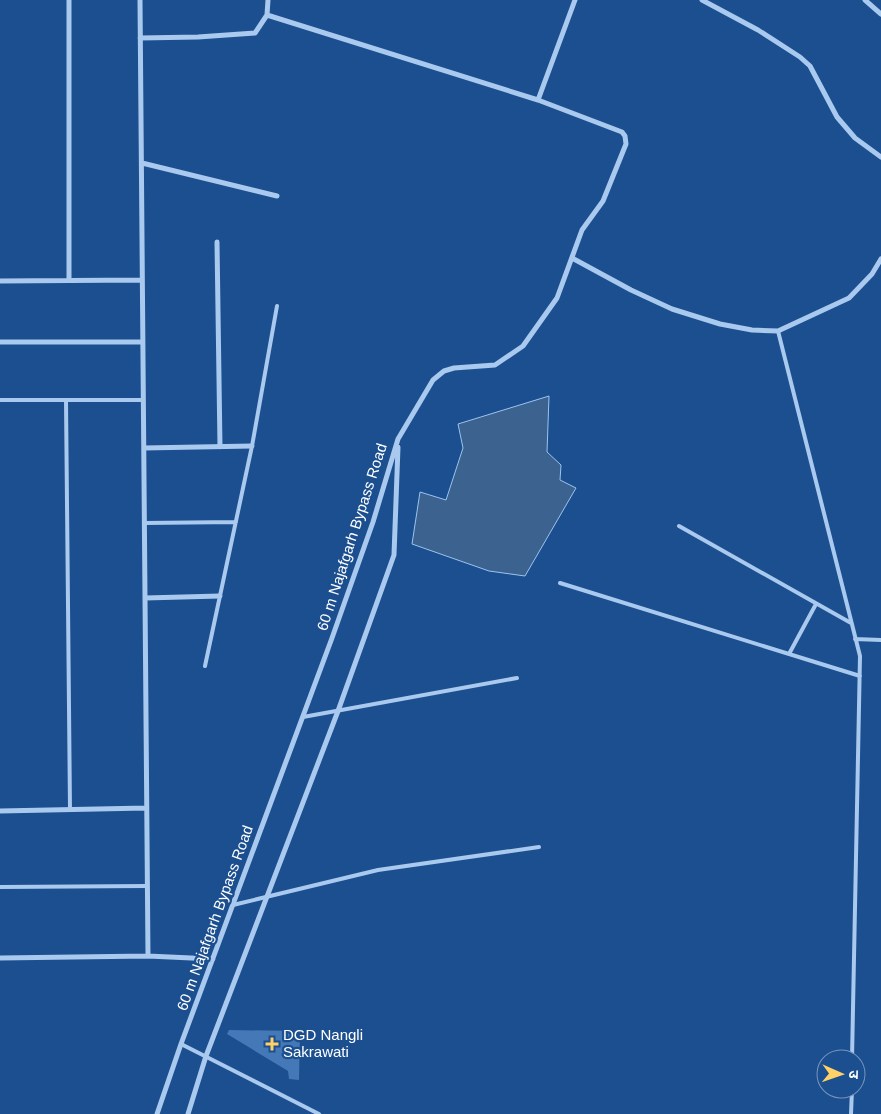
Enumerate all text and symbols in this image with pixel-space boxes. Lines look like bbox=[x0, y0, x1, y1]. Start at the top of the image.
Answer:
street label: 60 m Najafgarh Bypass Road bbox=[313, 441, 390, 633]
street label: 60 m Najafgarh Bypass Road bbox=[173, 823, 256, 1013]
place label: DGD Nangli Sakrawati bbox=[283, 1026, 363, 1060]
marker: DGD Nangli Sakrawati bbox=[265, 1037, 279, 1051]
north arrow bbox=[816, 1049, 866, 1099]
text: उ bbox=[846, 1070, 862, 1080]

